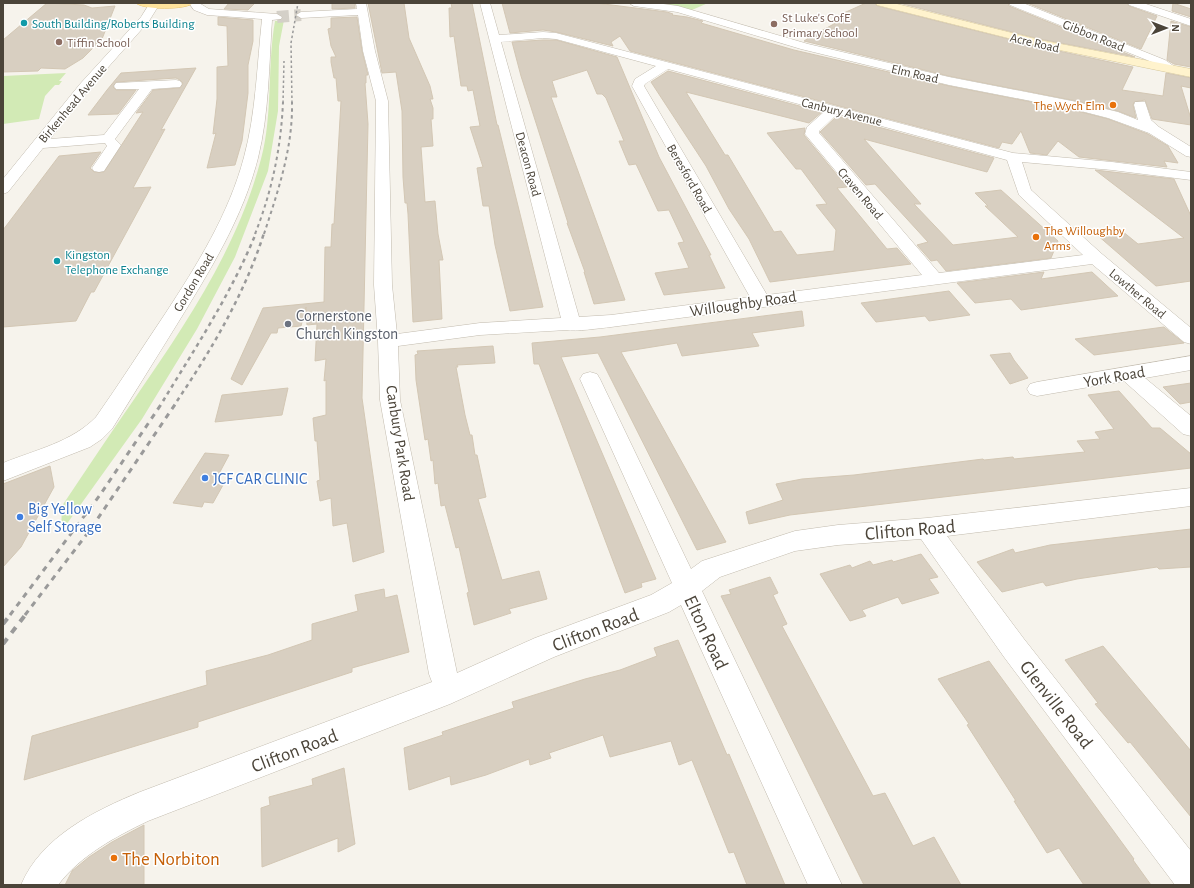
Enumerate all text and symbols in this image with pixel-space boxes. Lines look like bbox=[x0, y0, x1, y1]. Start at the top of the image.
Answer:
north arrow bbox=[1146, 8, 1186, 48]
place label: St Luke's CofE Primary School bbox=[782, 12, 858, 40]
marker: South Building/Roberts Building bbox=[19, 18, 29, 28]
place label: South Building/Roberts Building bbox=[32, 18, 195, 31]
street label: Gibbon Road bbox=[1061, 18, 1126, 55]
marker: St Luke's CofE Primary School bbox=[769, 19, 779, 29]
text: N bbox=[1170, 24, 1181, 32]
street label: Acre Road bbox=[1009, 31, 1061, 56]
marker: Tiffin School bbox=[54, 37, 64, 47]
place label: Tiffin School bbox=[67, 37, 130, 50]
street label: Birkenhead Avenue bbox=[37, 62, 110, 146]
street label: Elm Road bbox=[890, 63, 940, 86]
street label: Canbury Avenue bbox=[800, 96, 883, 129]
place label: The Wych Elm bbox=[1033, 100, 1105, 113]
marker: The Wych Elm bbox=[1108, 100, 1118, 110]
street label: Deacon Road bbox=[513, 131, 542, 198]
street label: Beresford Road bbox=[664, 142, 714, 215]
street label: Craven Road bbox=[835, 166, 885, 222]
place label: The Willoughby Arms bbox=[1044, 225, 1125, 253]
marker: The Willoughby Arms bbox=[1031, 232, 1041, 242]
place label: Kingston Telephone Exchange bbox=[65, 249, 169, 277]
street label: Gordon Road bbox=[172, 251, 217, 314]
marker: Kingston Telephone Exchange bbox=[52, 256, 62, 266]
street label: Lowther Road bbox=[1106, 267, 1168, 322]
street label: Willoughby Road bbox=[689, 289, 798, 320]
place label: Cornerstone Church Kingston bbox=[296, 308, 398, 342]
marker: Cornerstone Church Kingston bbox=[283, 319, 293, 329]
street label: York Road bbox=[1082, 364, 1146, 390]
street label: Canbury Park Road bbox=[382, 384, 417, 502]
place label: JCF CAR CLINIC bbox=[213, 471, 307, 487]
marker: JCF CAR CLINIC bbox=[200, 473, 210, 483]
place label: Big Yellow Self Storage bbox=[28, 501, 102, 535]
marker: Big Yellow Self Storage bbox=[15, 512, 25, 522]
street label: Clifton Road bbox=[864, 517, 956, 544]
street label: Elton Road bbox=[680, 593, 731, 673]
street label: Clifton Road bbox=[550, 605, 641, 656]
street label: Glenville Road bbox=[1016, 657, 1096, 753]
street label: Clifton Road bbox=[249, 726, 340, 777]
place label: The Norbiton bbox=[122, 850, 220, 869]
marker: The Norbiton bbox=[109, 853, 119, 863]

